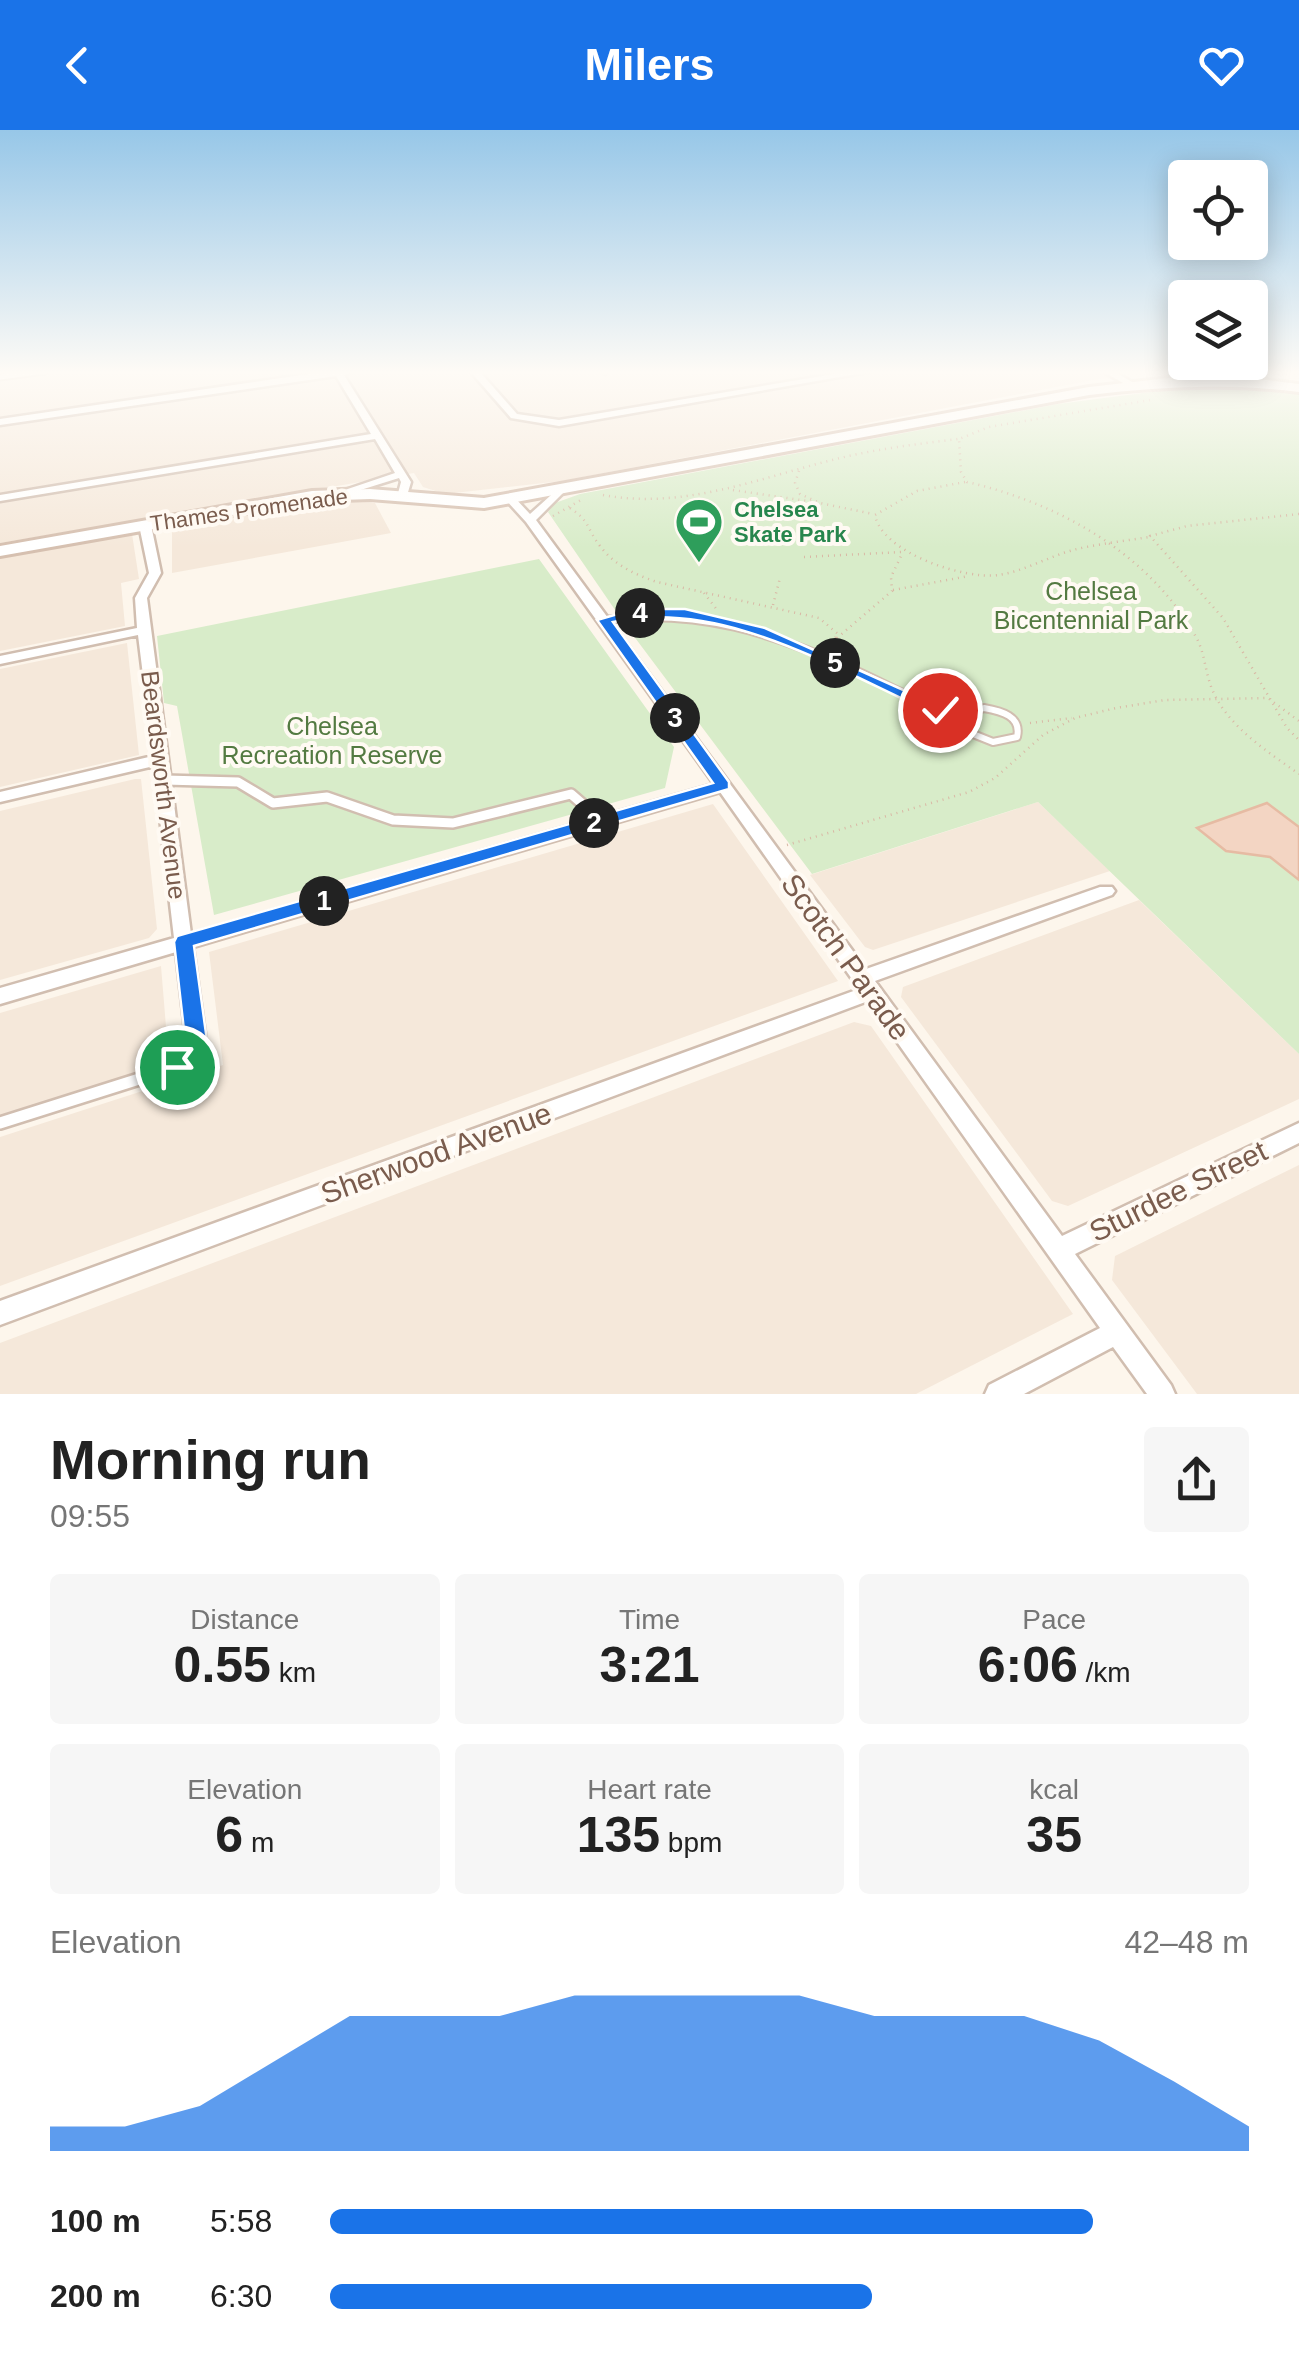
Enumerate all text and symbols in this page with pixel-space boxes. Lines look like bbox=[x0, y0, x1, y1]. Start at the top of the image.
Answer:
icon: back bbox=[50, 38, 105, 93]
icon: heart bbox=[1194, 38, 1249, 93]
text: Milers bbox=[584, 39, 715, 90]
map controls bbox=[1168, 160, 1268, 380]
button: locate bbox=[1168, 160, 1268, 260]
button: layers bbox=[1168, 280, 1268, 380]
street label: Thames Promenade bbox=[149, 484, 349, 536]
sports icon: Chelsea Skate Park bbox=[673, 496, 725, 564]
place label: Chelsea Skate Park bbox=[734, 497, 847, 547]
park label: Chelsea Bicentennial Park bbox=[994, 577, 1189, 634]
pin: 4 bbox=[615, 588, 665, 638]
text: 4 bbox=[632, 597, 648, 628]
pin: 5 bbox=[810, 638, 860, 688]
text: 5 bbox=[827, 647, 843, 678]
pin bbox=[898, 668, 983, 753]
street label: Beardsworth Avenue bbox=[136, 669, 192, 901]
icon: check bbox=[913, 683, 968, 738]
pin: 3 bbox=[650, 693, 700, 743]
text: 3 bbox=[667, 702, 683, 733]
park label: Chelsea Recreation Reserve bbox=[222, 712, 442, 769]
pin: 2 bbox=[569, 798, 619, 848]
text: 2 bbox=[586, 807, 602, 838]
street label: Scotch Parade bbox=[775, 868, 917, 1046]
pin: 1 bbox=[299, 876, 349, 926]
text: 1 bbox=[316, 885, 332, 916]
pin bbox=[135, 1025, 220, 1110]
icon: arrive bbox=[150, 1040, 205, 1095]
street label: Sherwood Avenue bbox=[316, 1096, 556, 1210]
street label: Sturdee Street bbox=[1084, 1133, 1273, 1248]
button: share bbox=[1144, 1427, 1249, 1532]
text: Morning run bbox=[50, 1429, 371, 1491]
text: 09:55 bbox=[50, 1498, 130, 1534]
text: Distance bbox=[190, 1604, 299, 1635]
text: Time bbox=[619, 1604, 680, 1635]
text: Pace bbox=[1022, 1604, 1086, 1635]
text: 0.55 bbox=[174, 1637, 271, 1693]
text: 3:21 bbox=[599, 1637, 700, 1693]
text: 6:06 bbox=[978, 1637, 1078, 1693]
text: km bbox=[271, 1657, 316, 1688]
text: /km bbox=[1078, 1657, 1131, 1688]
text: Elevation bbox=[187, 1774, 302, 1805]
text: Heart rate bbox=[587, 1774, 712, 1805]
text: kcal bbox=[1029, 1774, 1079, 1805]
text: 6 bbox=[215, 1807, 243, 1863]
text: 135 bbox=[577, 1807, 660, 1863]
text: 35 bbox=[1026, 1807, 1082, 1863]
text: m bbox=[243, 1827, 274, 1858]
text: bpm bbox=[660, 1827, 722, 1858]
text: Elevation bbox=[50, 1924, 182, 1960]
text: 42–48 m bbox=[1124, 1924, 1249, 1960]
text: 100 m bbox=[50, 2203, 141, 2239]
text: 5:58 bbox=[210, 2203, 272, 2239]
text: 200 m bbox=[50, 2278, 141, 2314]
text: 6:30 bbox=[210, 2278, 272, 2314]

